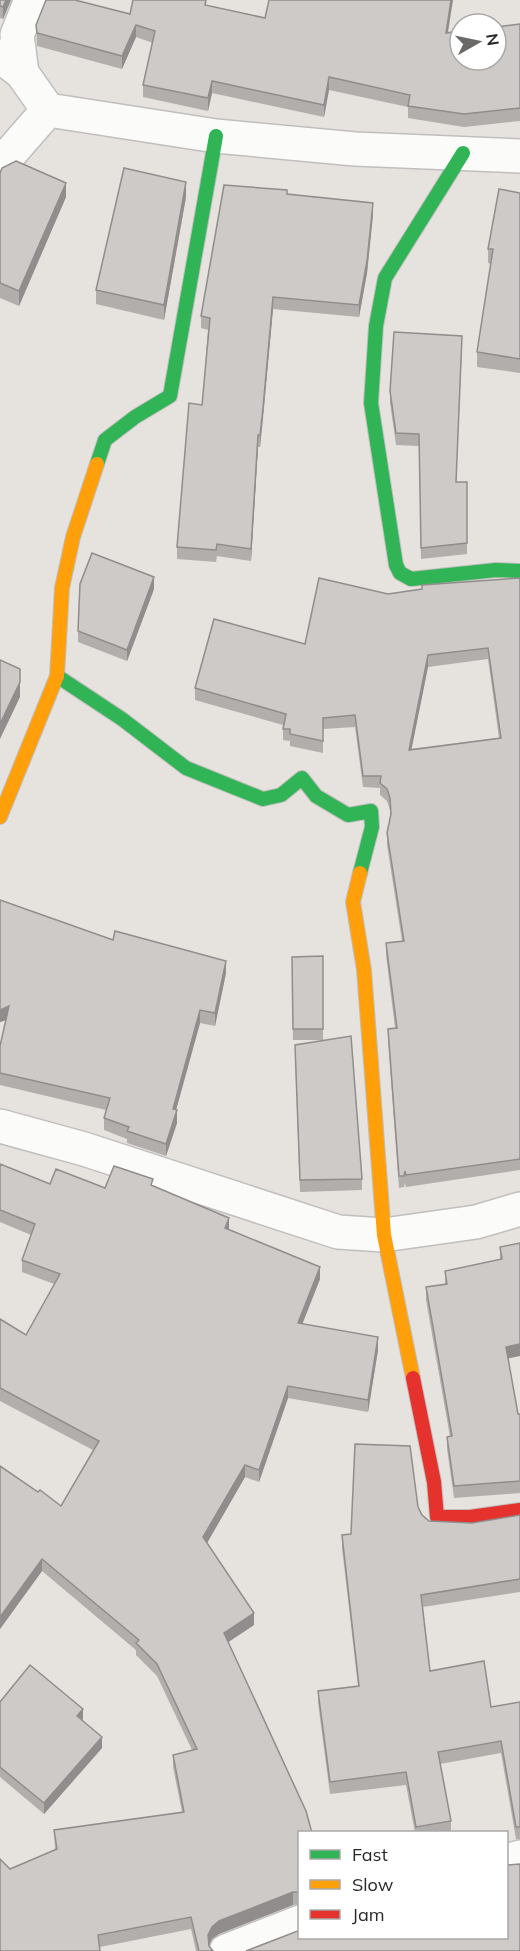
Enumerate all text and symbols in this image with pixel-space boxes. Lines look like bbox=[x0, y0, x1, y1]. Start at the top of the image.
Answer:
north arrow bbox=[448, 12, 508, 72]
text: N bbox=[482, 32, 504, 47]
legend bbox=[298, 1831, 508, 1939]
text: Fast bbox=[352, 1843, 388, 1866]
text: Slow bbox=[352, 1873, 394, 1896]
text: Jam bbox=[352, 1903, 385, 1926]

